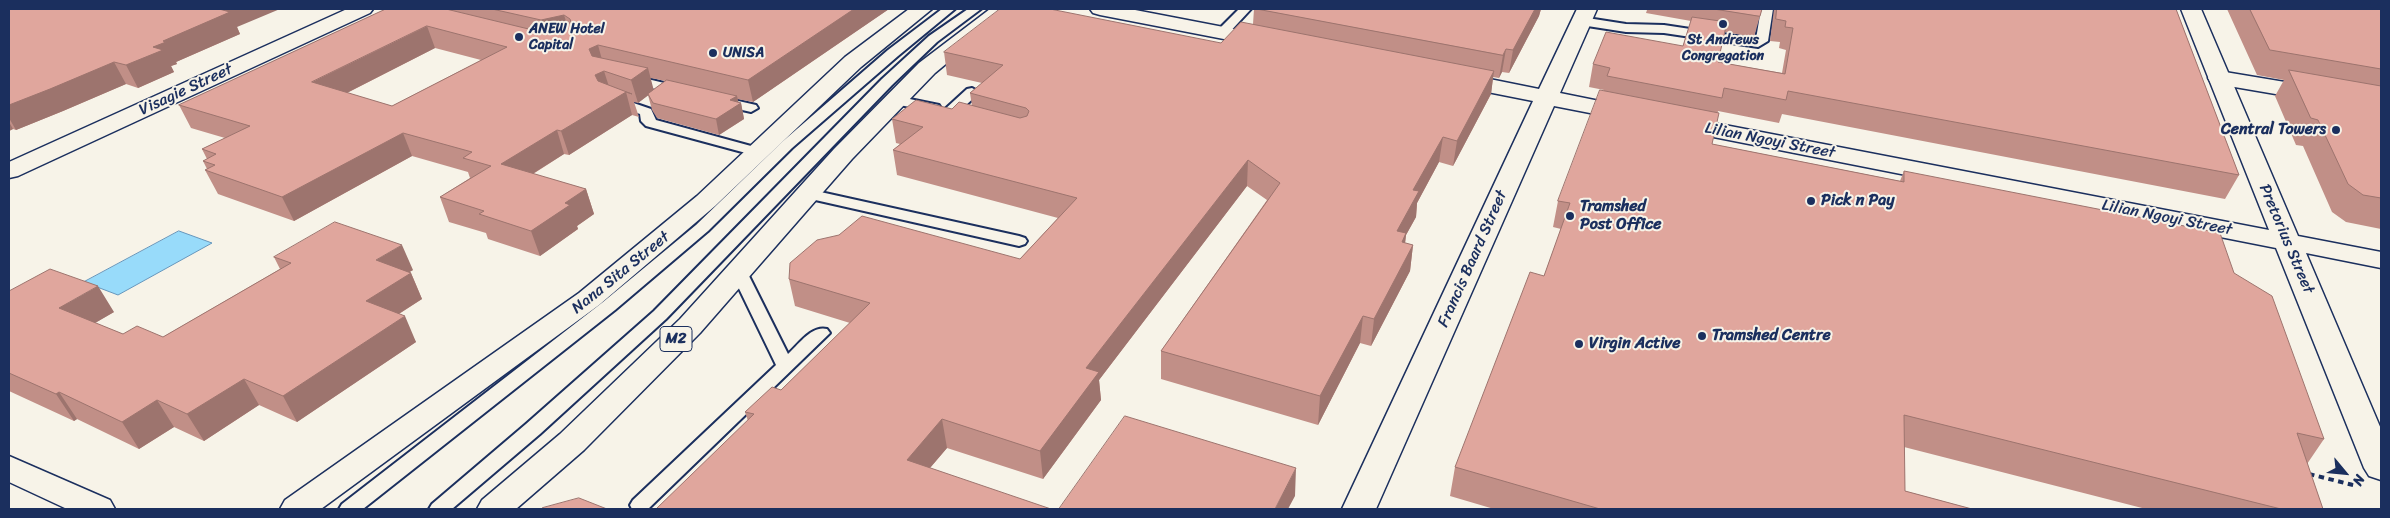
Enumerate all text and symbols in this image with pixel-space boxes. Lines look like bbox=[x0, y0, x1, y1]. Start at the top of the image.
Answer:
marker: St Andrews Congregation bbox=[1717, 18, 1729, 30]
place label: ANEW Hotel Capital bbox=[529, 21, 605, 54]
marker: ANEW Hotel Capital bbox=[513, 31, 525, 43]
place label: St Andrews Congregation bbox=[1682, 32, 1764, 64]
place label: UNISA bbox=[723, 45, 764, 61]
marker: UNISA bbox=[707, 47, 719, 59]
street label: Visagie Street bbox=[136, 60, 236, 120]
street label: Lilian Ngoyi Street bbox=[1703, 119, 1837, 163]
place label: Central Towers bbox=[2221, 120, 2326, 140]
marker: Central Towers bbox=[2330, 124, 2342, 136]
street label: Pretorius Street bbox=[2254, 181, 2318, 297]
street label: Francis Baard Street bbox=[1434, 188, 1512, 330]
place label: Pick n Pay bbox=[1821, 191, 1895, 211]
marker: Pick n Pay bbox=[1805, 195, 1817, 207]
street label: Lilian Ngoyi Street bbox=[2100, 196, 2234, 240]
place label: Tramshed Post Office bbox=[1580, 197, 1662, 235]
marker: Tramshed Post Office bbox=[1564, 210, 1576, 222]
street label: Nana Sita Street bbox=[568, 228, 674, 318]
road number: M2 bbox=[660, 326, 692, 352]
place label: Tramshed Centre bbox=[1712, 326, 1831, 346]
marker: Tramshed Centre bbox=[1696, 330, 1708, 342]
place label: Virgin Active bbox=[1589, 334, 1680, 354]
marker: Virgin Active bbox=[1573, 338, 1585, 350]
north arrow bbox=[2320, 448, 2370, 498]
text: N bbox=[2345, 470, 2372, 490]

